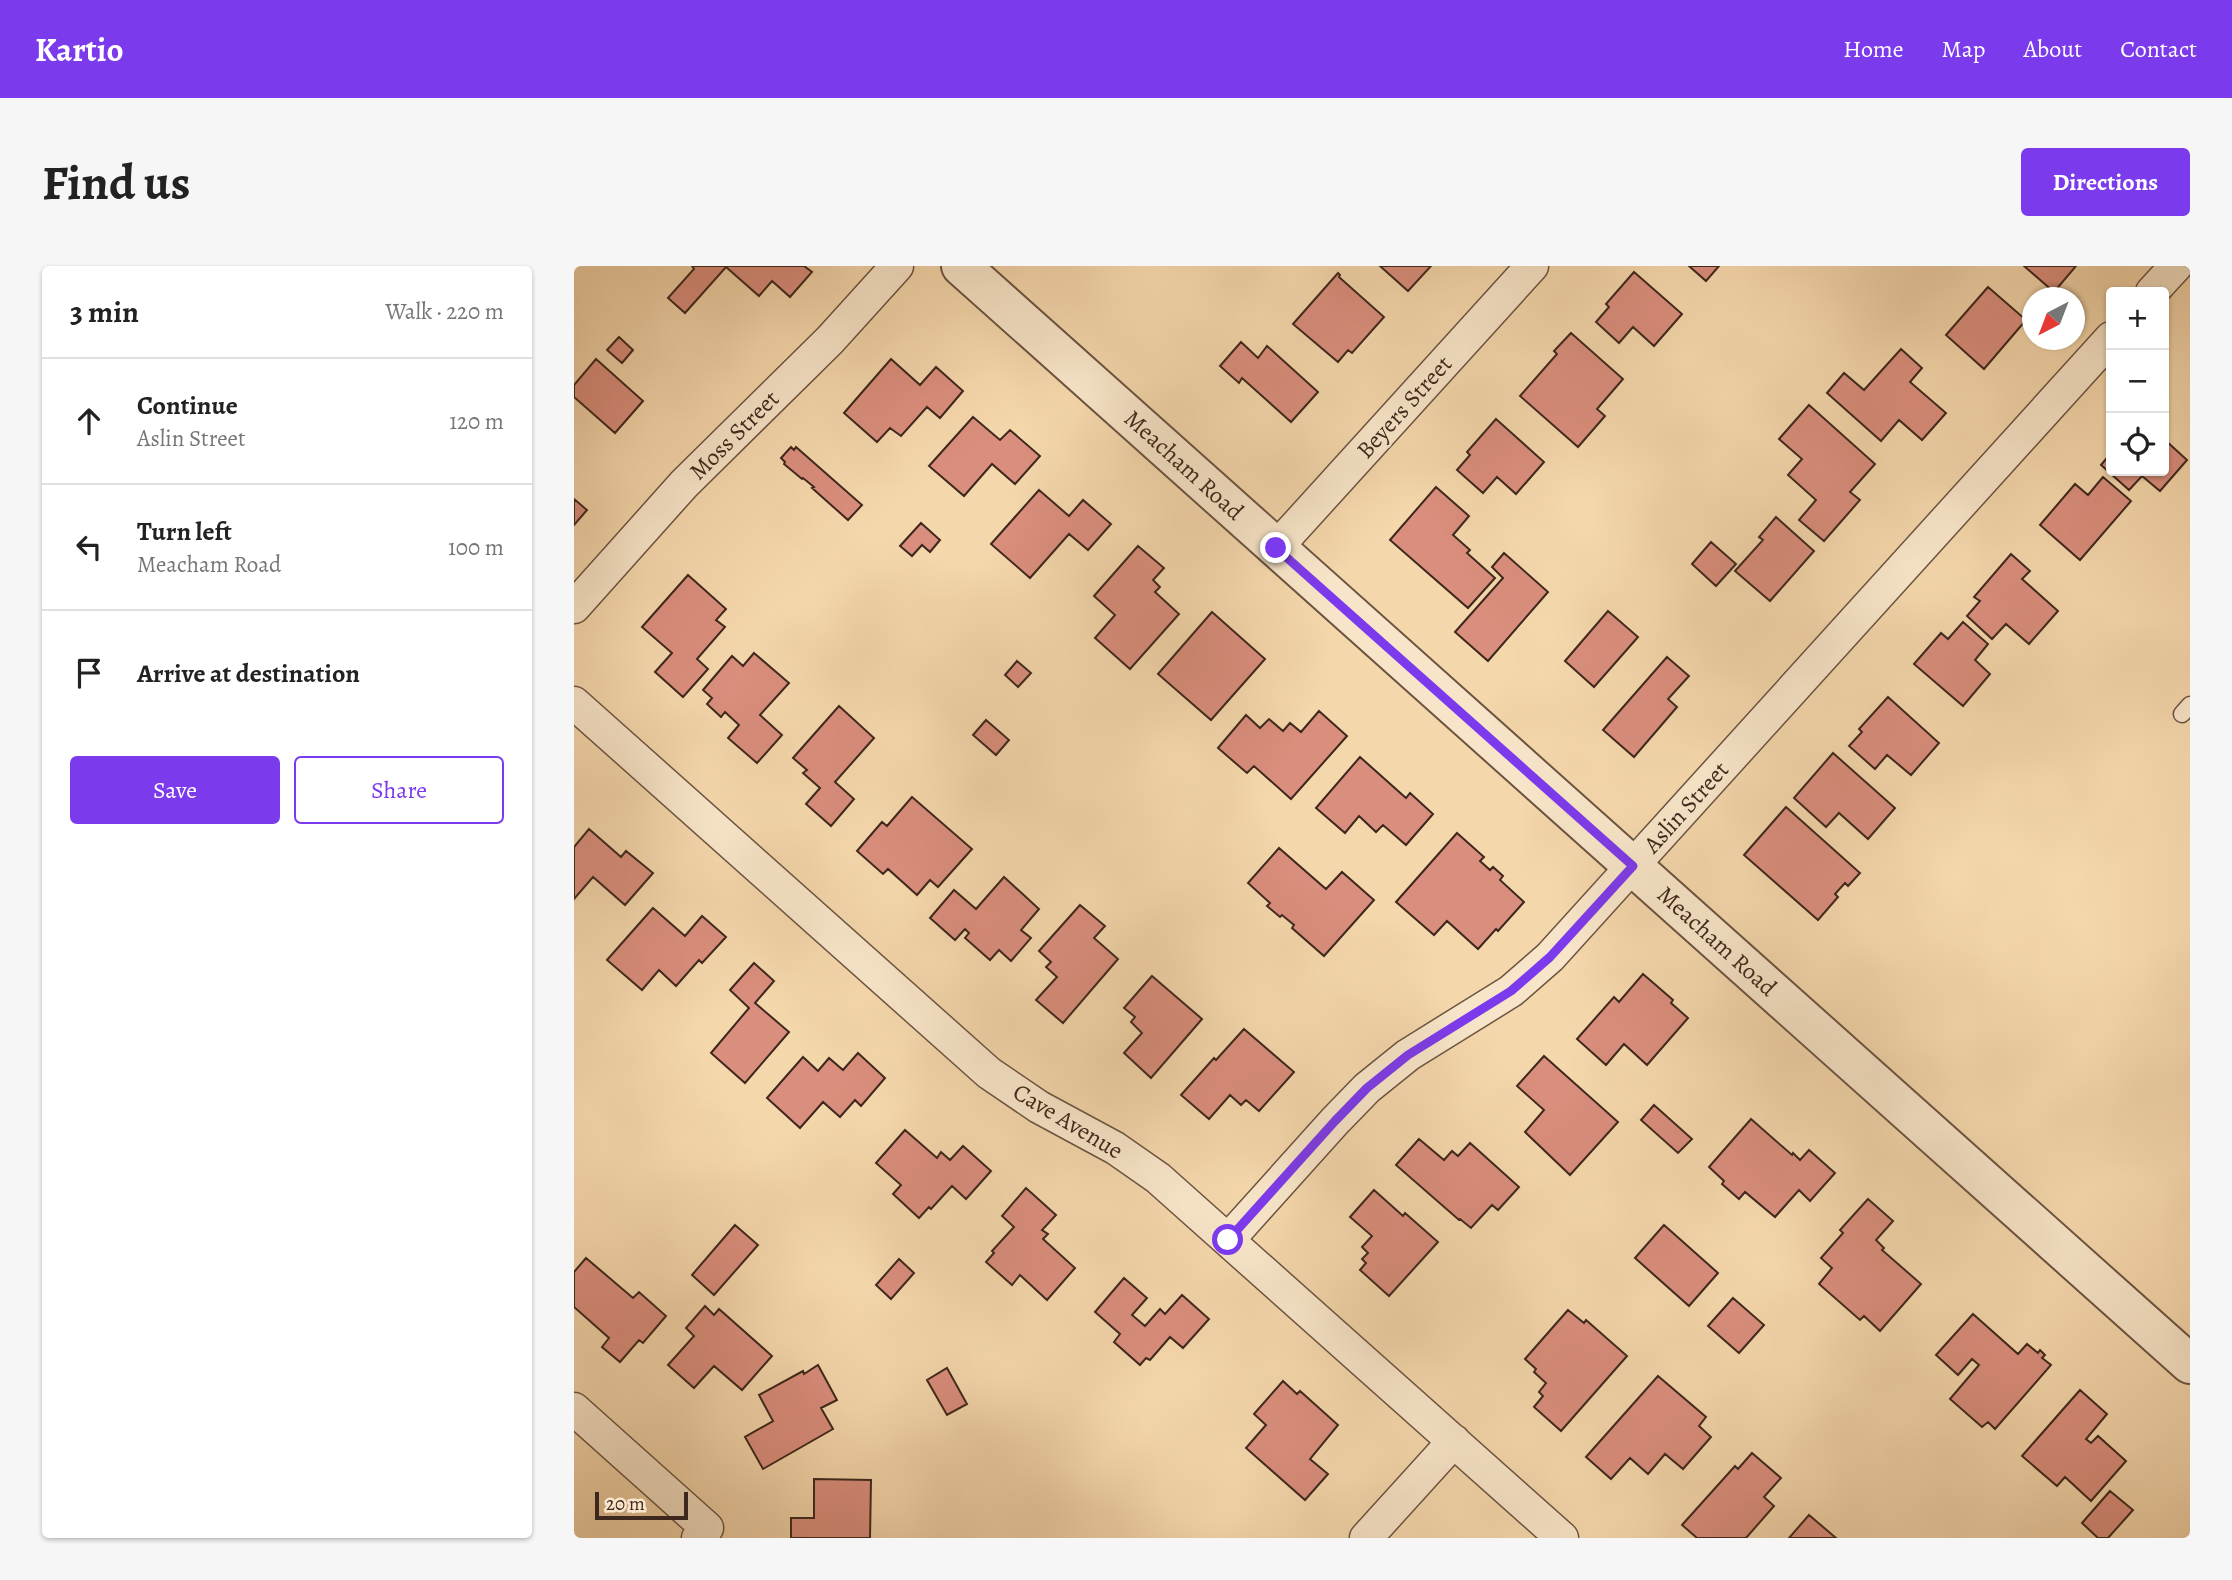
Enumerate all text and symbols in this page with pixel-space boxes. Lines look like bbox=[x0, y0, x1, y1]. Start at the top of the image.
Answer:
text: Kartio bbox=[35, 27, 123, 72]
text: Home bbox=[1843, 33, 1904, 65]
text: Map bbox=[1942, 33, 1986, 65]
text: About bbox=[2024, 33, 2082, 65]
text: Contact bbox=[2120, 33, 2197, 65]
button: Directions bbox=[2021, 148, 2190, 216]
text: Find us bbox=[42, 149, 190, 216]
north arrow bbox=[2022, 287, 2085, 350]
map controls bbox=[2106, 287, 2169, 476]
button: + bbox=[2106, 287, 2169, 350]
text: 3 min bbox=[70, 292, 139, 332]
text: Walk · 220 m bbox=[385, 296, 504, 327]
street label: Beyers Street bbox=[1349, 348, 1459, 465]
button: − bbox=[2106, 350, 2169, 413]
street label: Moss Street bbox=[682, 383, 786, 487]
text: Continue bbox=[137, 388, 238, 423]
icon: ahead bbox=[70, 402, 108, 440]
street label: Meacham Road bbox=[1117, 403, 1251, 527]
text: 120 m bbox=[449, 406, 504, 437]
button: locate bbox=[2106, 413, 2169, 476]
text: Aslin Street bbox=[137, 423, 246, 454]
text: Turn left bbox=[137, 514, 232, 549]
icon: left bbox=[70, 528, 108, 566]
text: 100 m bbox=[448, 532, 504, 563]
route end bbox=[1260, 532, 1291, 563]
text: Meacham Road bbox=[137, 549, 281, 580]
icon: arrive bbox=[70, 654, 108, 692]
text: Arrive at destination bbox=[137, 656, 360, 691]
street label: Aslin Street bbox=[1636, 754, 1736, 861]
button: Save bbox=[70, 756, 280, 824]
button: Share bbox=[294, 756, 504, 824]
street label: Meacham Road bbox=[1650, 879, 1784, 1003]
street label: Cave Avenue bbox=[1007, 1076, 1129, 1166]
route start bbox=[1212, 1224, 1243, 1255]
scale bar bbox=[595, 1489, 688, 1521]
text: 20 m bbox=[606, 1491, 645, 1517]

